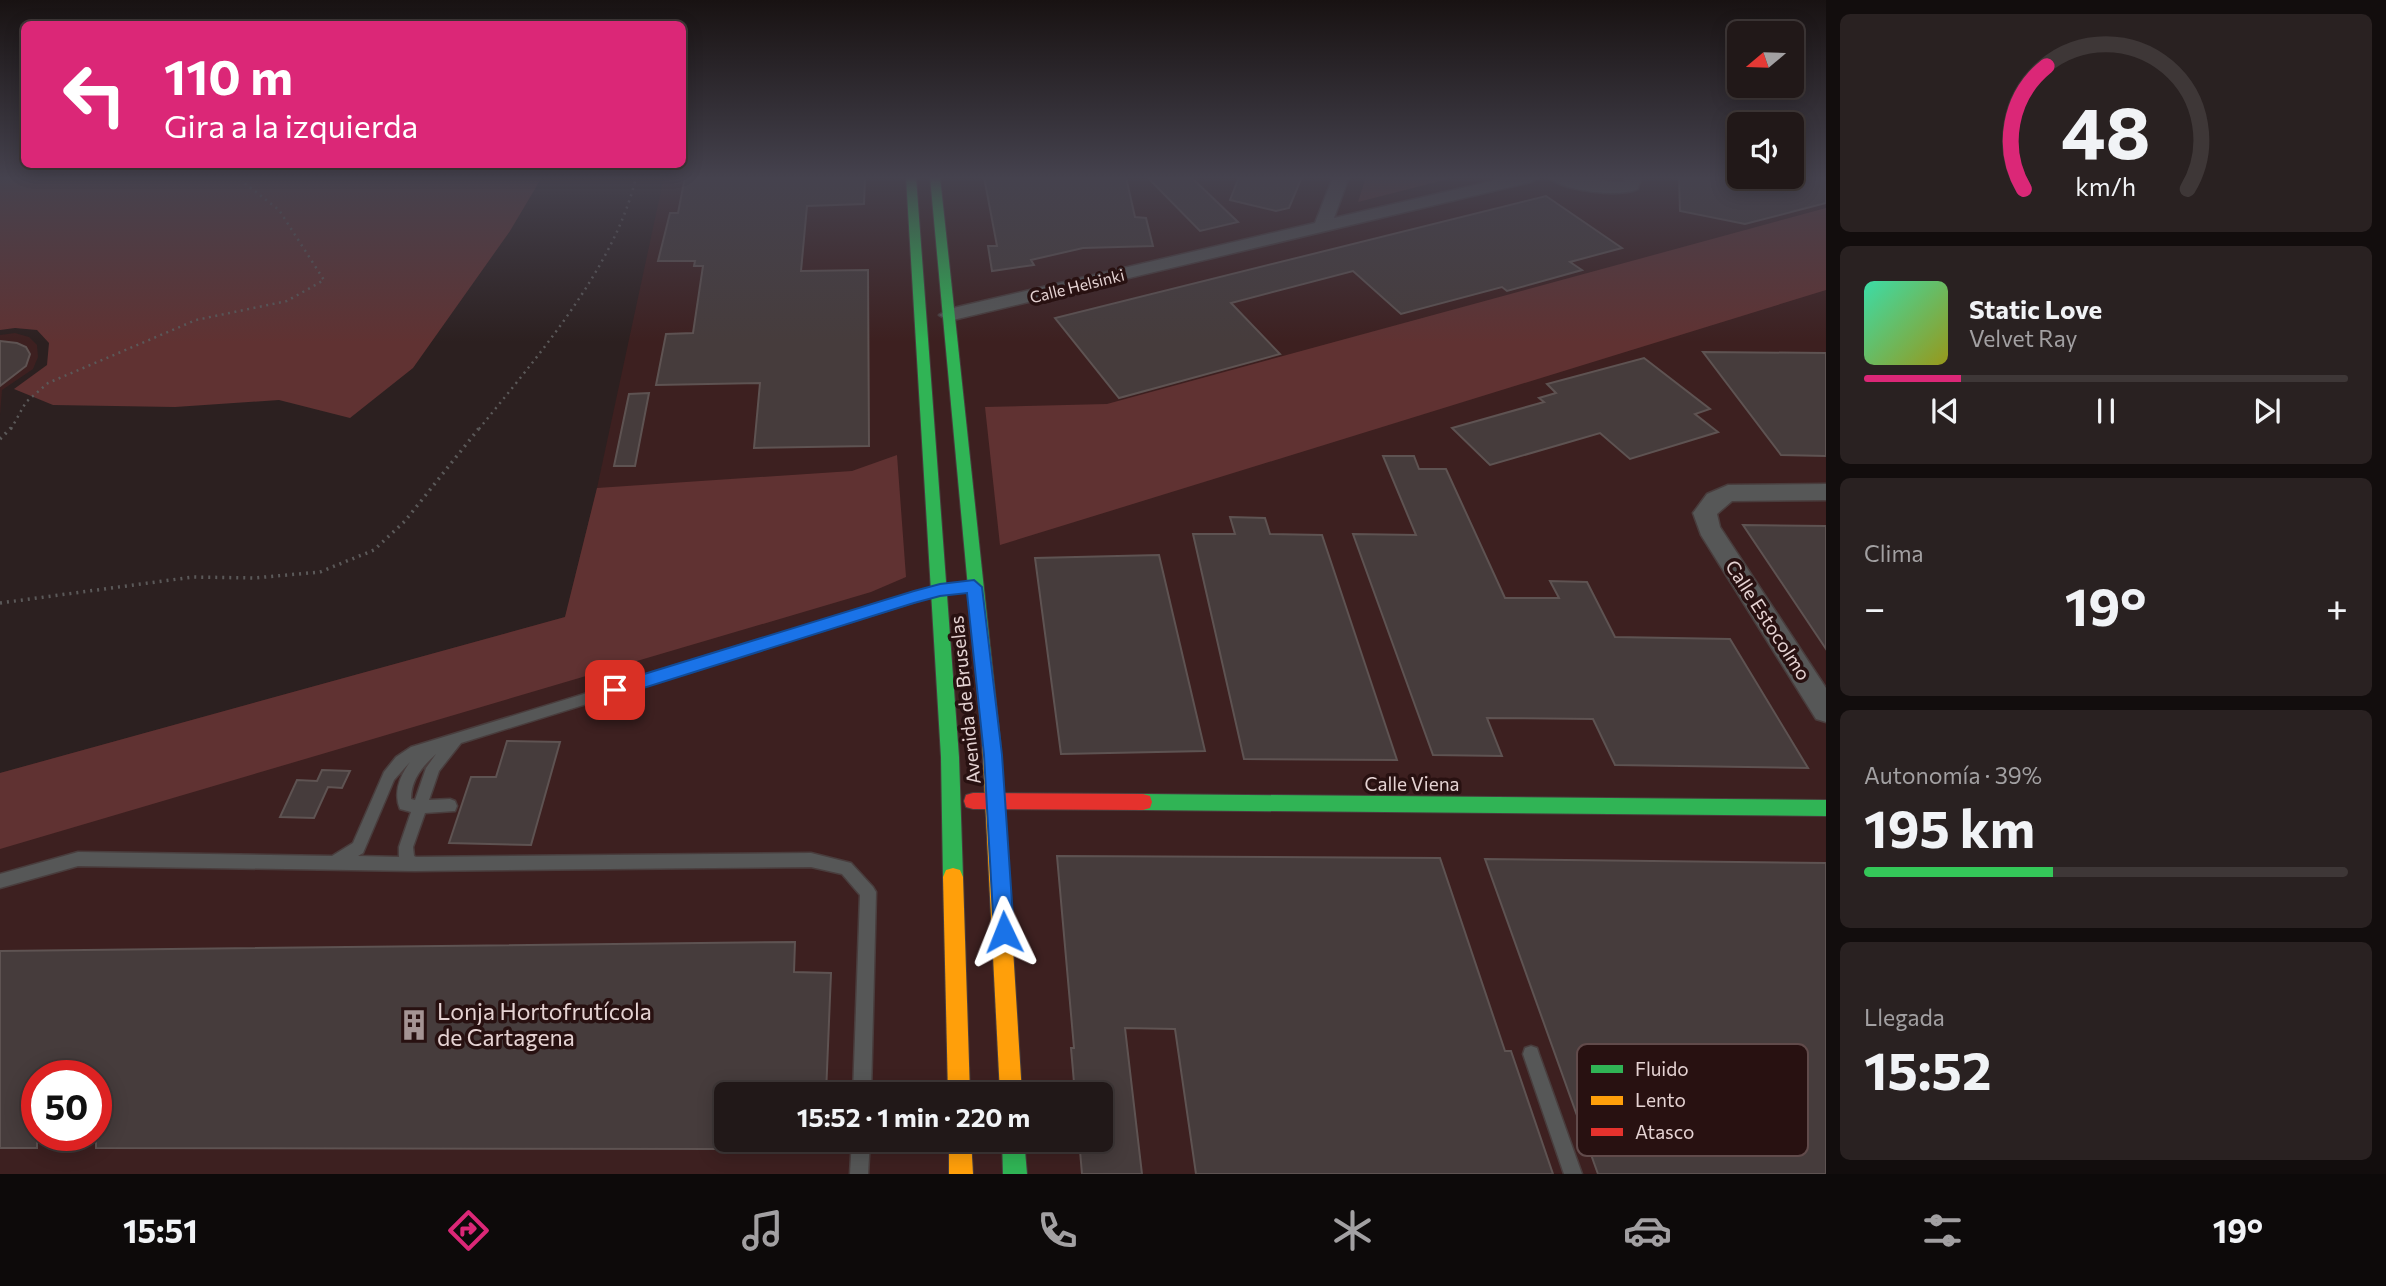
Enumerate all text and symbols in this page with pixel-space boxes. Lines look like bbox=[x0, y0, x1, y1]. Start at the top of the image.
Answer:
north arrow bbox=[1727, 21, 1804, 98]
map controls bbox=[1727, 21, 1804, 189]
text: 110 m bbox=[164, 45, 293, 105]
icon: left bbox=[49, 49, 140, 140]
text: 48 bbox=[2061, 85, 2151, 174]
text: Gira a la izquierda bbox=[164, 105, 418, 145]
button: sound bbox=[1727, 112, 1804, 189]
text: km/h bbox=[2076, 171, 2136, 201]
street label: Calle Helsinki bbox=[1028, 265, 1126, 306]
text: Static Love bbox=[1969, 293, 2102, 324]
text: Velvet Ray bbox=[1969, 324, 2077, 352]
icon: previous bbox=[1926, 392, 1964, 430]
icon: pause bbox=[2087, 392, 2125, 430]
icon: next bbox=[2248, 392, 2286, 430]
text: Clima bbox=[1864, 539, 1924, 567]
street label: Calle Estocolmo bbox=[1721, 555, 1816, 684]
text: 19° bbox=[2065, 573, 2146, 637]
text: − bbox=[1864, 583, 1886, 630]
text: + bbox=[2326, 583, 2348, 630]
street label: Avenida de Bruselas bbox=[944, 615, 985, 785]
pin bbox=[585, 660, 645, 720]
icon: arrive bbox=[596, 671, 634, 709]
text: Autonomía · 39% bbox=[1864, 761, 2042, 789]
street label: Calle Viena bbox=[1364, 772, 1460, 795]
text: 195 km bbox=[1864, 795, 2035, 859]
position arrow bbox=[967, 895, 1041, 969]
place label: Lonja Hortofrutícola de Cartagena bbox=[437, 997, 652, 1051]
text: Llegada bbox=[1864, 1003, 1945, 1031]
building icon: Lonja Hortofrutícola de Cartagena bbox=[397, 1008, 431, 1042]
text: 15:52 bbox=[1864, 1037, 1992, 1101]
legend bbox=[1577, 1044, 1808, 1156]
text: Fluido bbox=[1635, 1057, 1689, 1080]
speed limit sign: 50 bbox=[21, 1060, 112, 1151]
text: Lento bbox=[1635, 1088, 1686, 1111]
text: 15:52 · 1 min · 220 m bbox=[797, 1101, 1030, 1132]
text: Atasco bbox=[1635, 1120, 1694, 1143]
icon: directions bbox=[444, 1206, 493, 1255]
icon: music bbox=[738, 1206, 787, 1255]
icon: phone bbox=[1033, 1206, 1082, 1255]
icon: climate bbox=[1328, 1206, 1377, 1255]
icon: car bbox=[1623, 1206, 1672, 1255]
icon: filters bbox=[1918, 1206, 1967, 1255]
text: 15:51 bbox=[123, 1210, 198, 1250]
text: 19° bbox=[2213, 1210, 2263, 1250]

